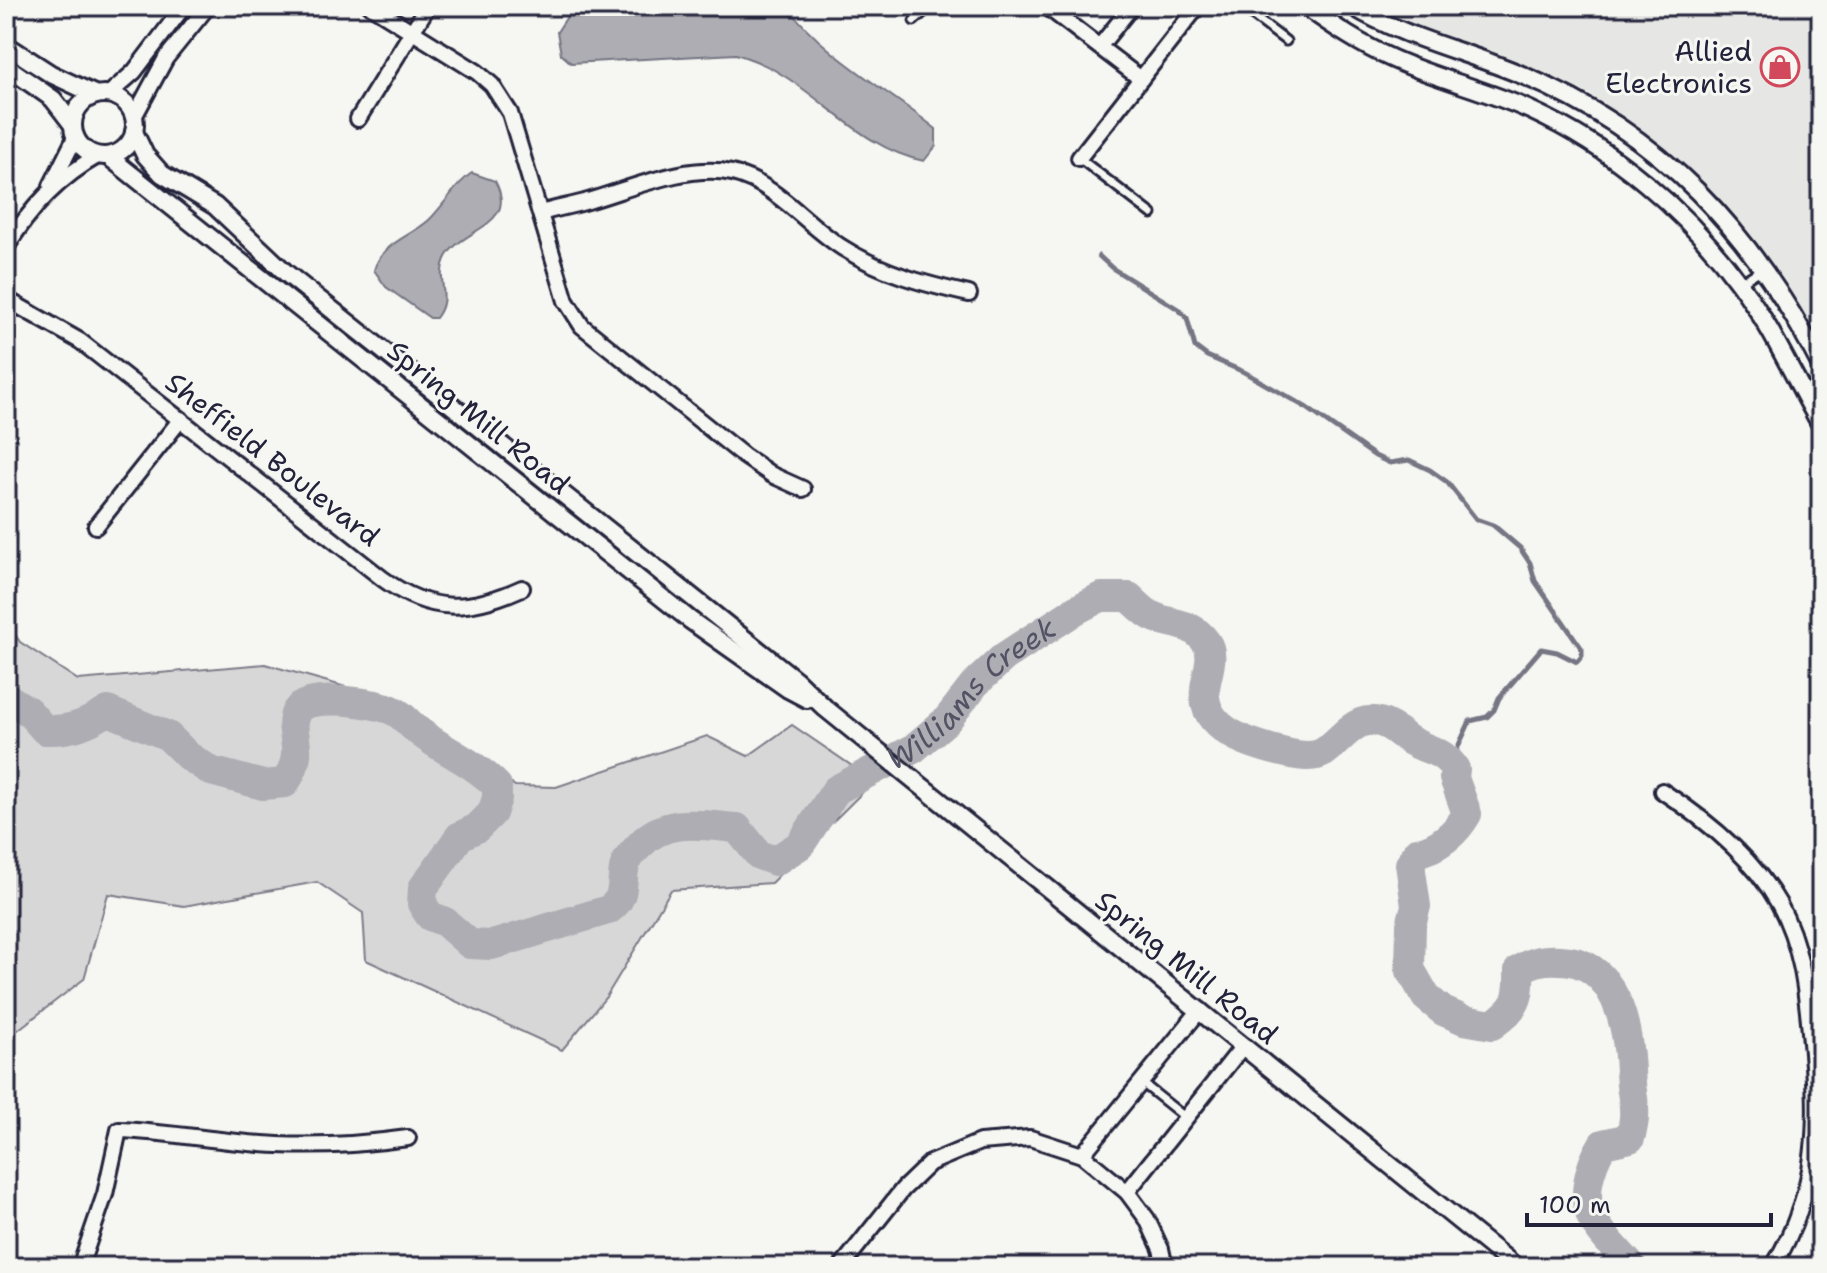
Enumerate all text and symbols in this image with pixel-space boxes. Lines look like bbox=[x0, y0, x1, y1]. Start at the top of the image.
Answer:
place label: Allied Electronics bbox=[1605, 32, 1752, 102]
shop icon: Allied Electronics bbox=[1759, 46, 1801, 88]
street label: Spring Mill Road bbox=[380, 331, 578, 503]
street label: Sheffield Boulevard bbox=[158, 363, 388, 555]
water label: Williams Creek bbox=[879, 607, 1064, 779]
street label: Spring Mill Road bbox=[1088, 881, 1286, 1053]
scale bar bbox=[1527, 1177, 1771, 1227]
text: 100 m bbox=[1539, 1189, 1611, 1221]

